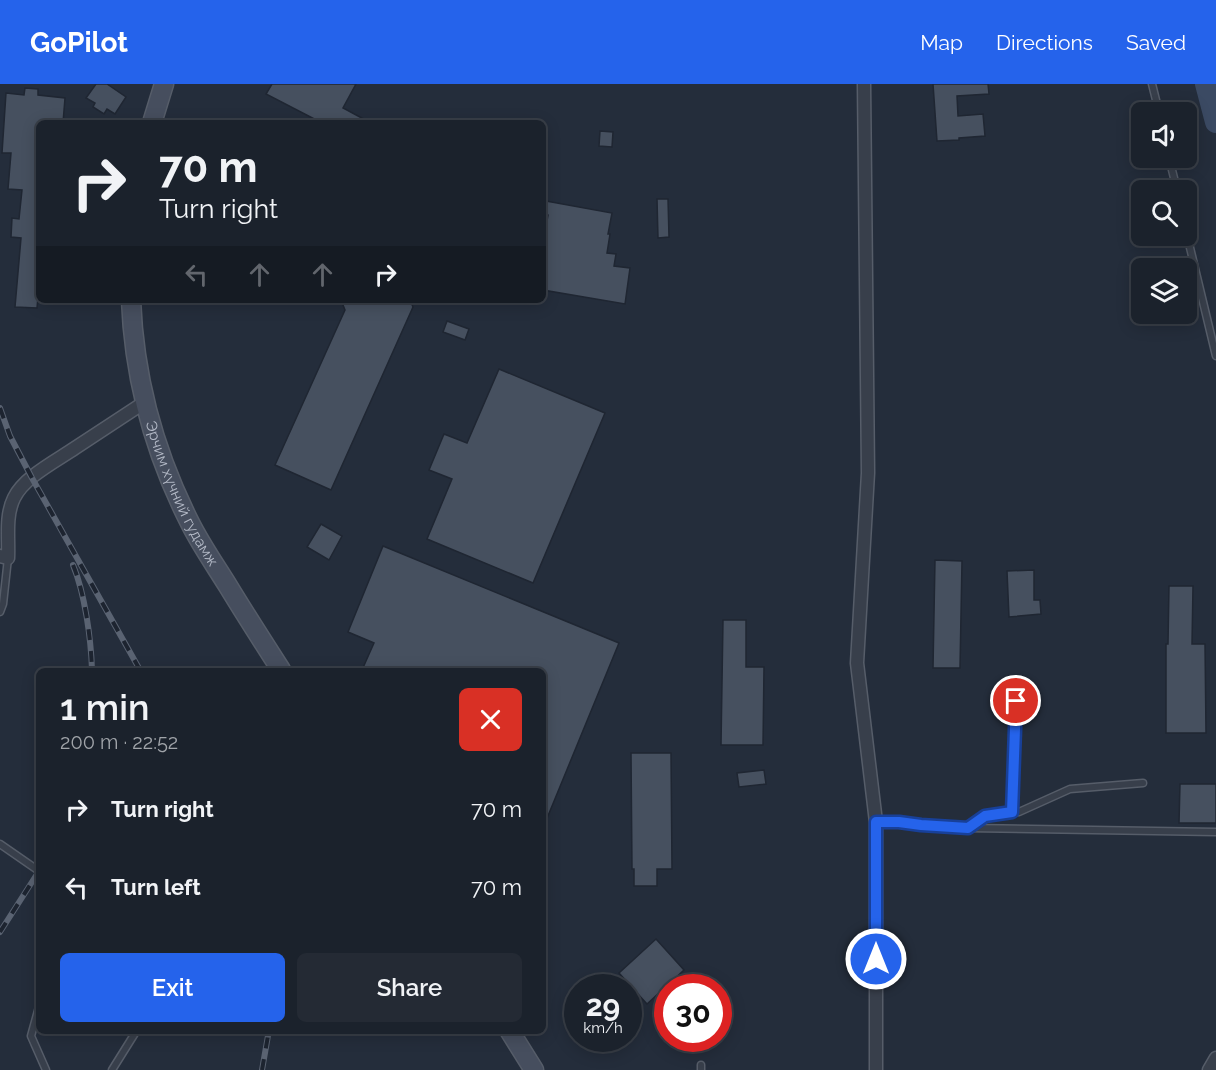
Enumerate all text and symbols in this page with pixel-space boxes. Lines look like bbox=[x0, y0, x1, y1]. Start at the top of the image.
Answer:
text: GoPilot bbox=[30, 26, 128, 59]
text: Map bbox=[920, 30, 963, 55]
text: Directions bbox=[996, 30, 1093, 55]
text: Saved bbox=[1126, 30, 1186, 55]
map controls bbox=[1131, 102, 1197, 324]
button: sound bbox=[1131, 102, 1197, 168]
text: 70 m bbox=[159, 143, 258, 192]
icon: right bbox=[60, 144, 138, 222]
button: search bbox=[1131, 180, 1197, 246]
text: Turn right bbox=[159, 193, 278, 224]
icon: left bbox=[180, 258, 213, 291]
icon: ahead bbox=[243, 258, 276, 291]
icon: ahead bbox=[306, 258, 339, 291]
icon: right bbox=[369, 258, 402, 291]
button: layers bbox=[1131, 258, 1197, 324]
street label: Эрчим хүчний гудамж bbox=[142, 419, 222, 570]
pin bbox=[990, 675, 1041, 726]
icon: arrive bbox=[999, 684, 1032, 717]
text: 1 min bbox=[60, 686, 149, 728]
button: close bbox=[459, 688, 522, 751]
text: 200 m · 22:52 bbox=[60, 730, 178, 754]
icon: right bbox=[60, 793, 93, 826]
text: Turn right bbox=[111, 796, 214, 822]
text: 70 m bbox=[471, 796, 522, 822]
icon: left bbox=[60, 871, 93, 904]
text: Turn left bbox=[111, 874, 201, 900]
text: 70 m bbox=[471, 874, 522, 900]
position arrow bbox=[844, 927, 908, 991]
button: Exit bbox=[60, 953, 285, 1022]
button: Share bbox=[297, 953, 522, 1022]
speed limit sign: 30 bbox=[654, 974, 732, 1052]
text: 29 bbox=[586, 988, 620, 1023]
text: km/h bbox=[583, 1019, 623, 1037]

